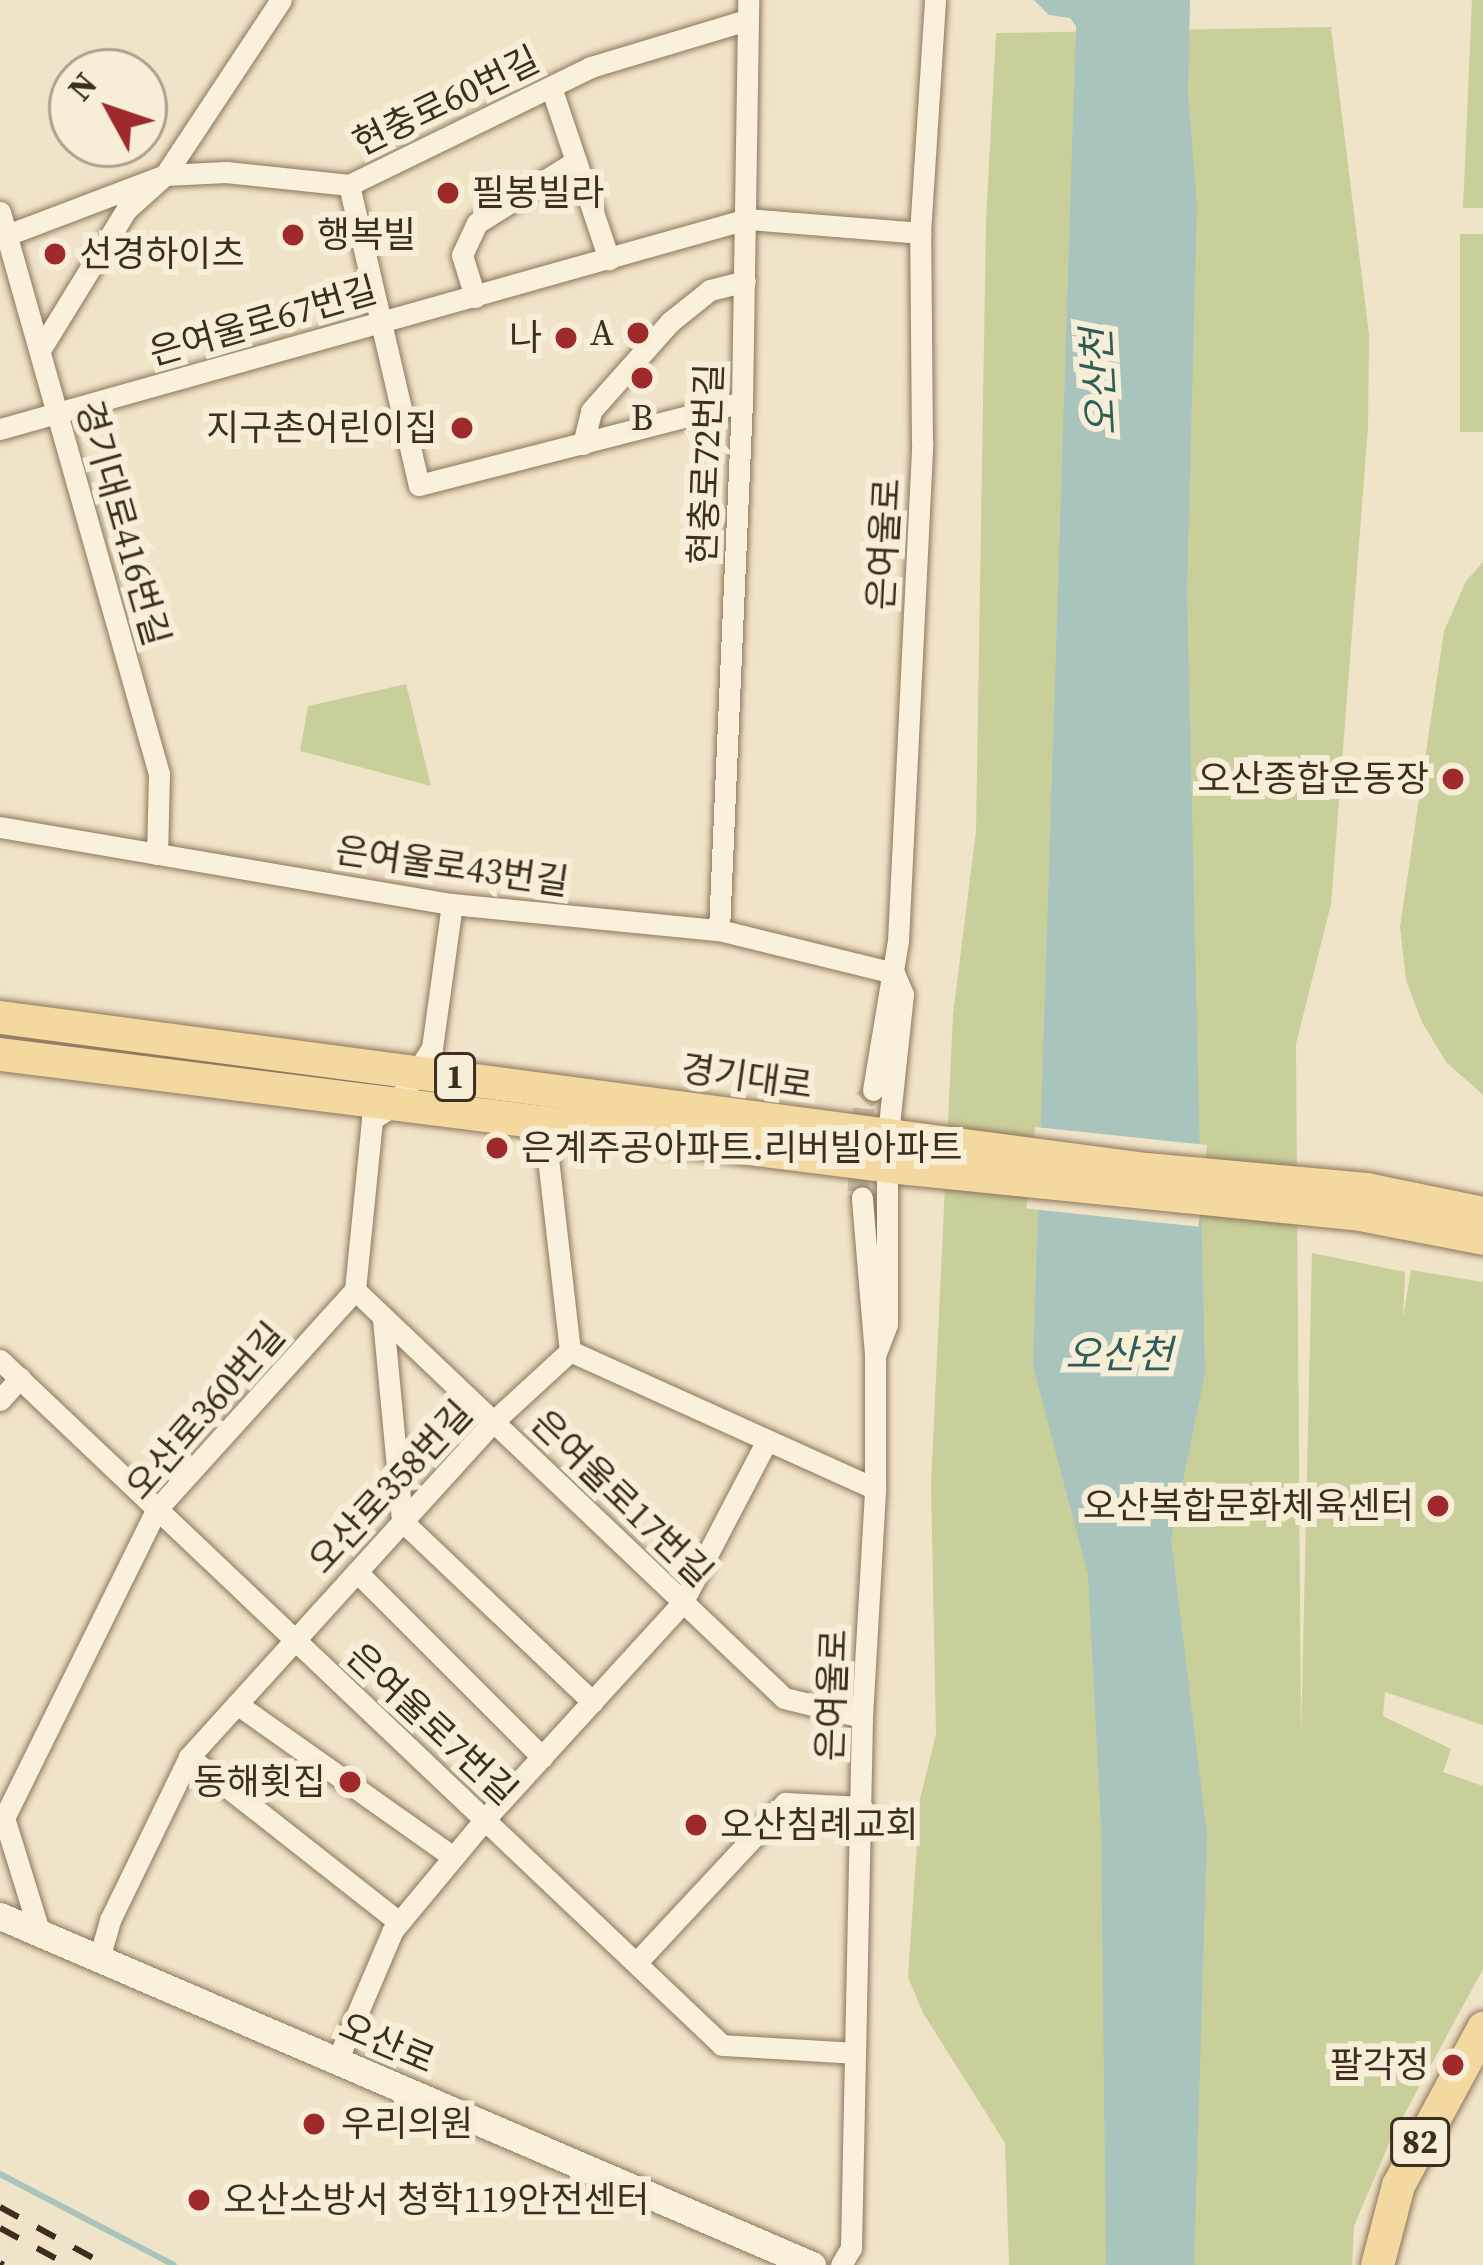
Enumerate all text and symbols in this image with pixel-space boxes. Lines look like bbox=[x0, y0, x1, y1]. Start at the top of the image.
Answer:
street label: 현충로60번길 bbox=[346, 37, 546, 165]
north arrow bbox=[48, 48, 168, 168]
text: N bbox=[57, 63, 107, 110]
place label: 필봉빌라 bbox=[472, 171, 604, 215]
marker: 필봉빌라 bbox=[435, 180, 461, 206]
place label: 행복빌 bbox=[317, 213, 416, 257]
marker: 행복빌 bbox=[280, 222, 306, 248]
place label: 선경하이츠 bbox=[79, 232, 245, 276]
marker: 선경하이츠 bbox=[42, 241, 68, 267]
street label: 은여울로67번길 bbox=[144, 268, 382, 374]
place label: A bbox=[590, 311, 614, 355]
place label: 나 bbox=[509, 316, 542, 360]
marker: A bbox=[625, 320, 651, 346]
marker: 나 bbox=[553, 325, 579, 351]
water label: 오산천 bbox=[1074, 327, 1126, 437]
street label: 현충로72번길 bbox=[681, 363, 731, 565]
marker: B bbox=[629, 365, 655, 391]
street label: 경기대로416번길 bbox=[67, 396, 179, 650]
place label: B bbox=[631, 396, 653, 440]
place label: 지구촌어린이집 bbox=[206, 406, 438, 450]
marker: 지구촌어린이집 bbox=[449, 415, 475, 441]
street label: 은여울로 bbox=[859, 477, 909, 611]
place label: 오산종합운동장 bbox=[1197, 757, 1429, 801]
marker: 오산종합운동장 bbox=[1440, 766, 1466, 792]
street label: 은여울로43번길 bbox=[333, 828, 571, 904]
street label: 경기대로 bbox=[678, 1046, 816, 1108]
road number: 1 bbox=[434, 1050, 476, 1104]
place label: 은계주공아파트.리버빌아파트 bbox=[521, 1126, 962, 1170]
marker: 은계주공아파트.리버빌아파트 bbox=[484, 1135, 510, 1161]
street label: 오산로360번길 bbox=[117, 1314, 293, 1508]
water label: 오산천 bbox=[1065, 1332, 1173, 1378]
street label: 오산로358번길 bbox=[299, 1392, 481, 1582]
street label: 은여울로17번길 bbox=[523, 1401, 721, 1595]
place label: 오산복합문화체육센터 bbox=[1083, 1484, 1414, 1528]
marker: 오산복합문화체육센터 bbox=[1425, 1493, 1451, 1519]
street label: 은여울로 bbox=[808, 1628, 856, 1762]
street label: 은여울로7번길 bbox=[338, 1634, 526, 1814]
place label: 동해횟집 bbox=[194, 1760, 326, 1804]
marker: 동해횟집 bbox=[337, 1769, 363, 1795]
place label: 오산침례교회 bbox=[720, 1803, 919, 1847]
marker: 오산침례교회 bbox=[683, 1812, 709, 1838]
street label: 오산로 bbox=[333, 2004, 441, 2082]
place label: 팔각정 bbox=[1330, 2043, 1429, 2087]
marker: 팔각정 bbox=[1440, 2052, 1466, 2078]
place label: 우리의원 bbox=[341, 2102, 473, 2146]
marker: 우리의원 bbox=[298, 2108, 330, 2140]
road number: 82 bbox=[1390, 2115, 1450, 2169]
place label: 오산소방서 청학119안전센터 bbox=[223, 2178, 650, 2222]
marker: 오산소방서 청학119안전센터 bbox=[186, 2187, 212, 2213]

